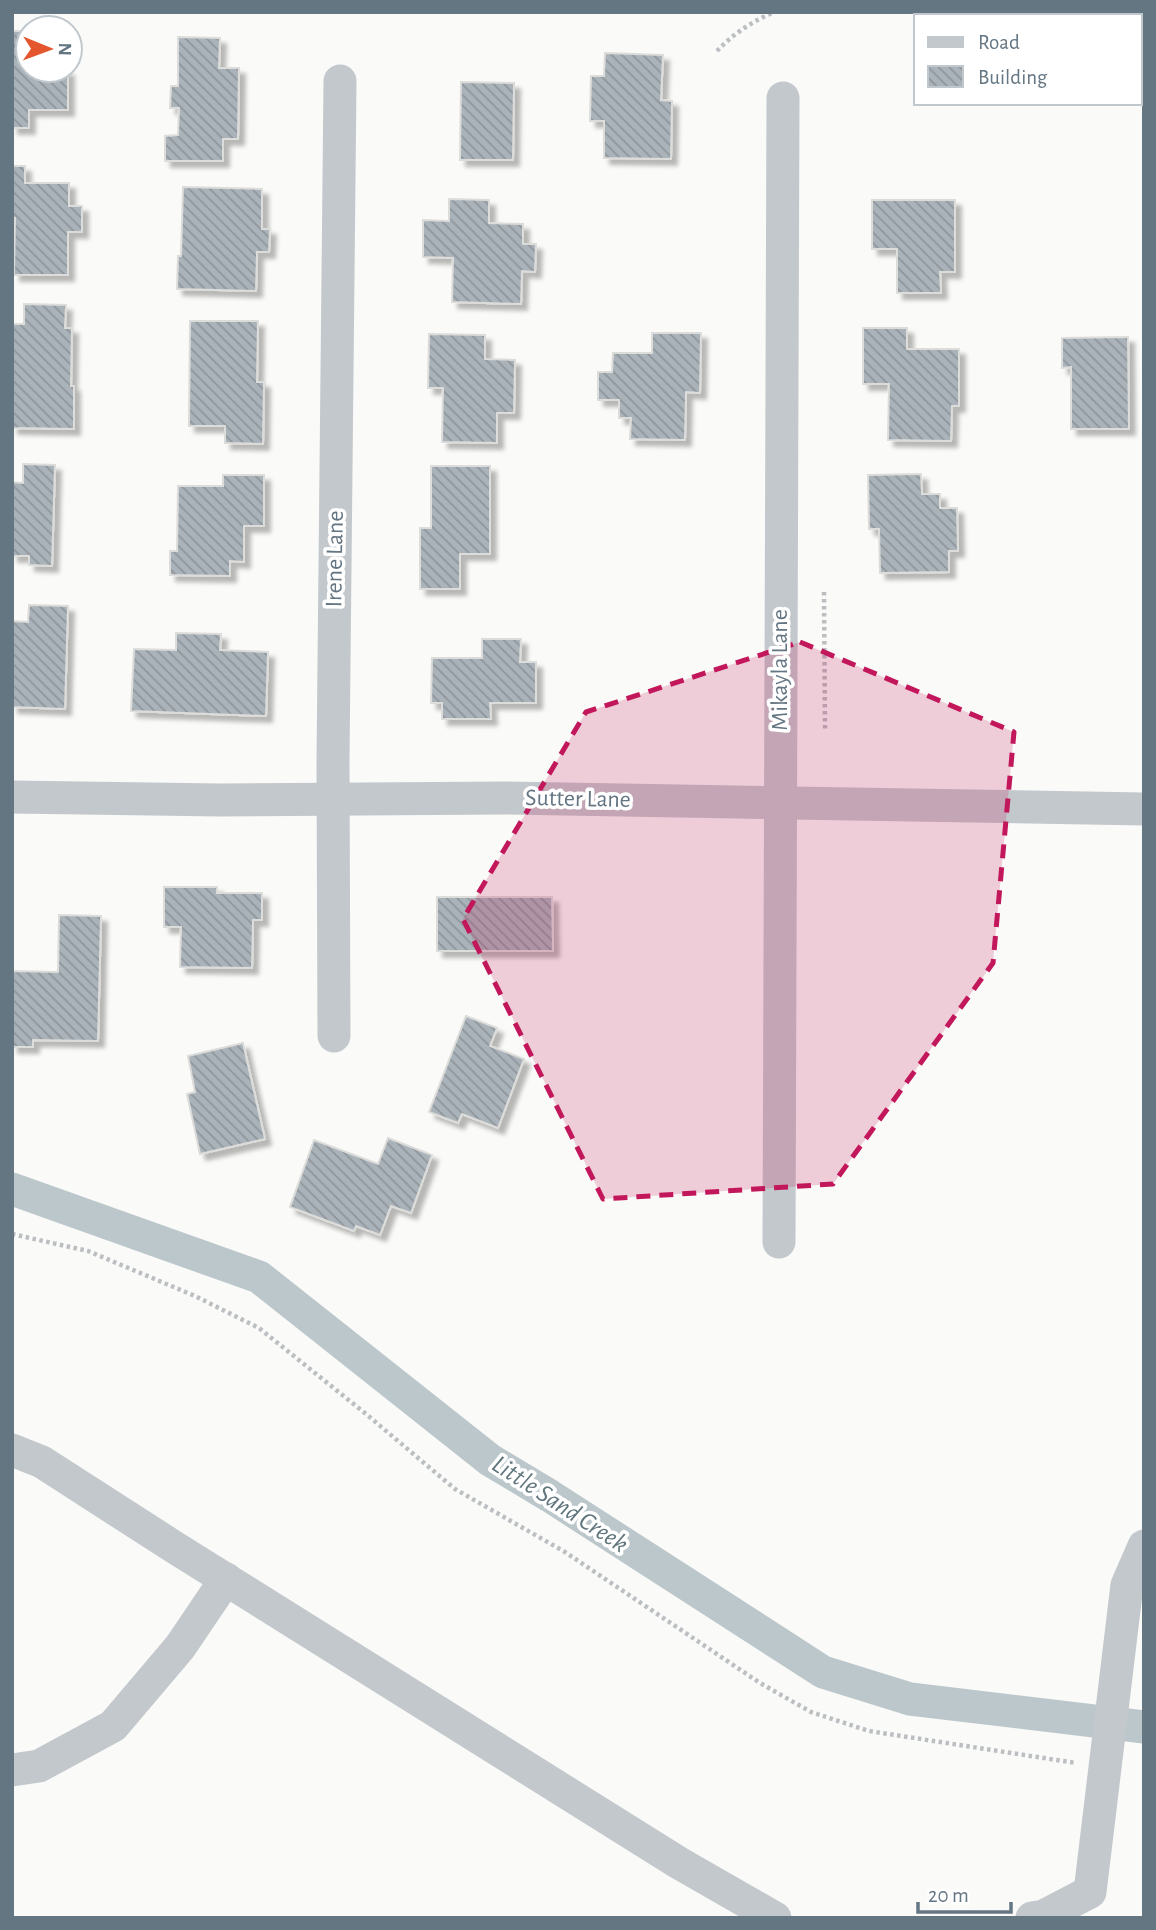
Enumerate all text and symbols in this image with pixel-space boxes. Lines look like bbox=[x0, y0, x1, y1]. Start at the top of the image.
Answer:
north arrow bbox=[14, 14, 84, 84]
legend bbox=[914, 14, 1142, 105]
text: Road bbox=[978, 32, 1020, 53]
text: N bbox=[55, 42, 74, 56]
text: Building bbox=[978, 67, 1048, 88]
street label: Irene Lane bbox=[322, 510, 348, 608]
street label: Mikayla Lane bbox=[768, 609, 792, 731]
street label: Sutter Lane bbox=[525, 786, 631, 812]
water label: Little Sand Creek bbox=[488, 1451, 632, 1557]
scale bar bbox=[918, 1870, 1011, 1914]
text: 20 m bbox=[928, 1885, 969, 1906]

